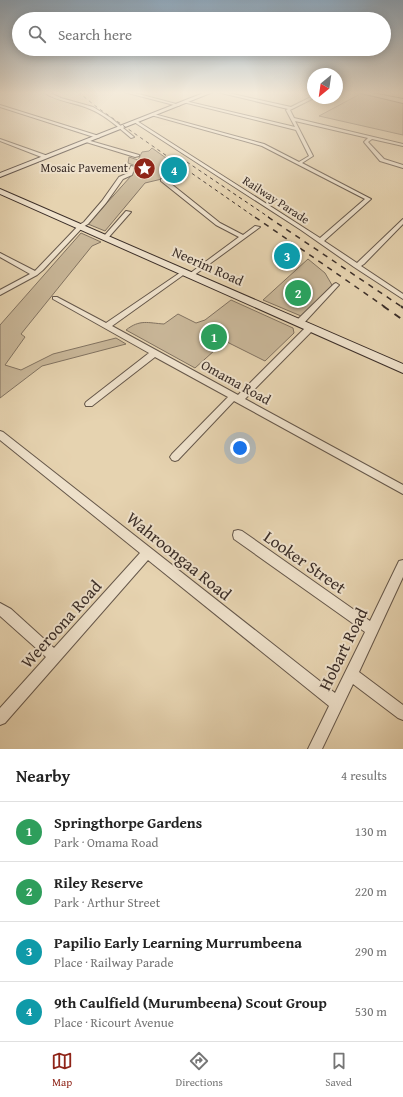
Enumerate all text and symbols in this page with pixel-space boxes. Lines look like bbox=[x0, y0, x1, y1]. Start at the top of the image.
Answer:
search box bbox=[12, 12, 391, 56]
icon: search bbox=[26, 23, 48, 45]
text: Search here bbox=[58, 24, 132, 45]
north arrow bbox=[307, 68, 343, 104]
place icon: Mosaic Pavement bbox=[131, 155, 157, 181]
pin: 4 bbox=[161, 155, 187, 185]
place label: Mosaic Pavement bbox=[41, 159, 129, 176]
street label: Railway Parade bbox=[240, 172, 313, 228]
street label: Neerim Road bbox=[169, 241, 247, 291]
pin: 3 bbox=[274, 241, 300, 271]
pin: 2 bbox=[285, 278, 311, 308]
pin: 1 bbox=[201, 322, 227, 352]
street label: Omama Road bbox=[197, 355, 275, 410]
your location bbox=[230, 438, 250, 458]
street label: Wahroongaa Road bbox=[121, 505, 237, 606]
street label: Looker Street bbox=[259, 524, 352, 599]
street label: Weeroona Road bbox=[14, 574, 107, 673]
street label: Hobart Road bbox=[312, 603, 373, 694]
text: Nearby bbox=[16, 763, 70, 788]
text: 4 results bbox=[341, 766, 387, 785]
text: Springthorpe Gardens bbox=[54, 812, 202, 833]
text: 1 bbox=[26, 822, 32, 841]
text: 130 m bbox=[355, 822, 387, 841]
text: Park · Omama Road bbox=[54, 833, 158, 852]
text: Riley Reserve bbox=[54, 872, 143, 893]
text: 2 bbox=[26, 882, 32, 901]
text: 220 m bbox=[355, 882, 387, 901]
text: Park · Arthur Street bbox=[54, 893, 160, 912]
text: Papilio Early Learning Murrumbeena bbox=[54, 932, 302, 953]
text: 3 bbox=[26, 942, 32, 961]
text: 290 m bbox=[355, 942, 387, 961]
text: Place · Railway Parade bbox=[54, 953, 174, 972]
text: 9th Caulfield (Murumbeena) Scout Group bbox=[54, 992, 327, 1013]
text: 4 bbox=[26, 1002, 32, 1021]
text: 530 m bbox=[355, 1002, 387, 1021]
text: Place · Ricourt Avenue bbox=[54, 1013, 174, 1032]
tab: Map bbox=[51, 1050, 73, 1090]
tab: Directions bbox=[176, 1050, 223, 1090]
tab: Saved bbox=[325, 1050, 352, 1090]

